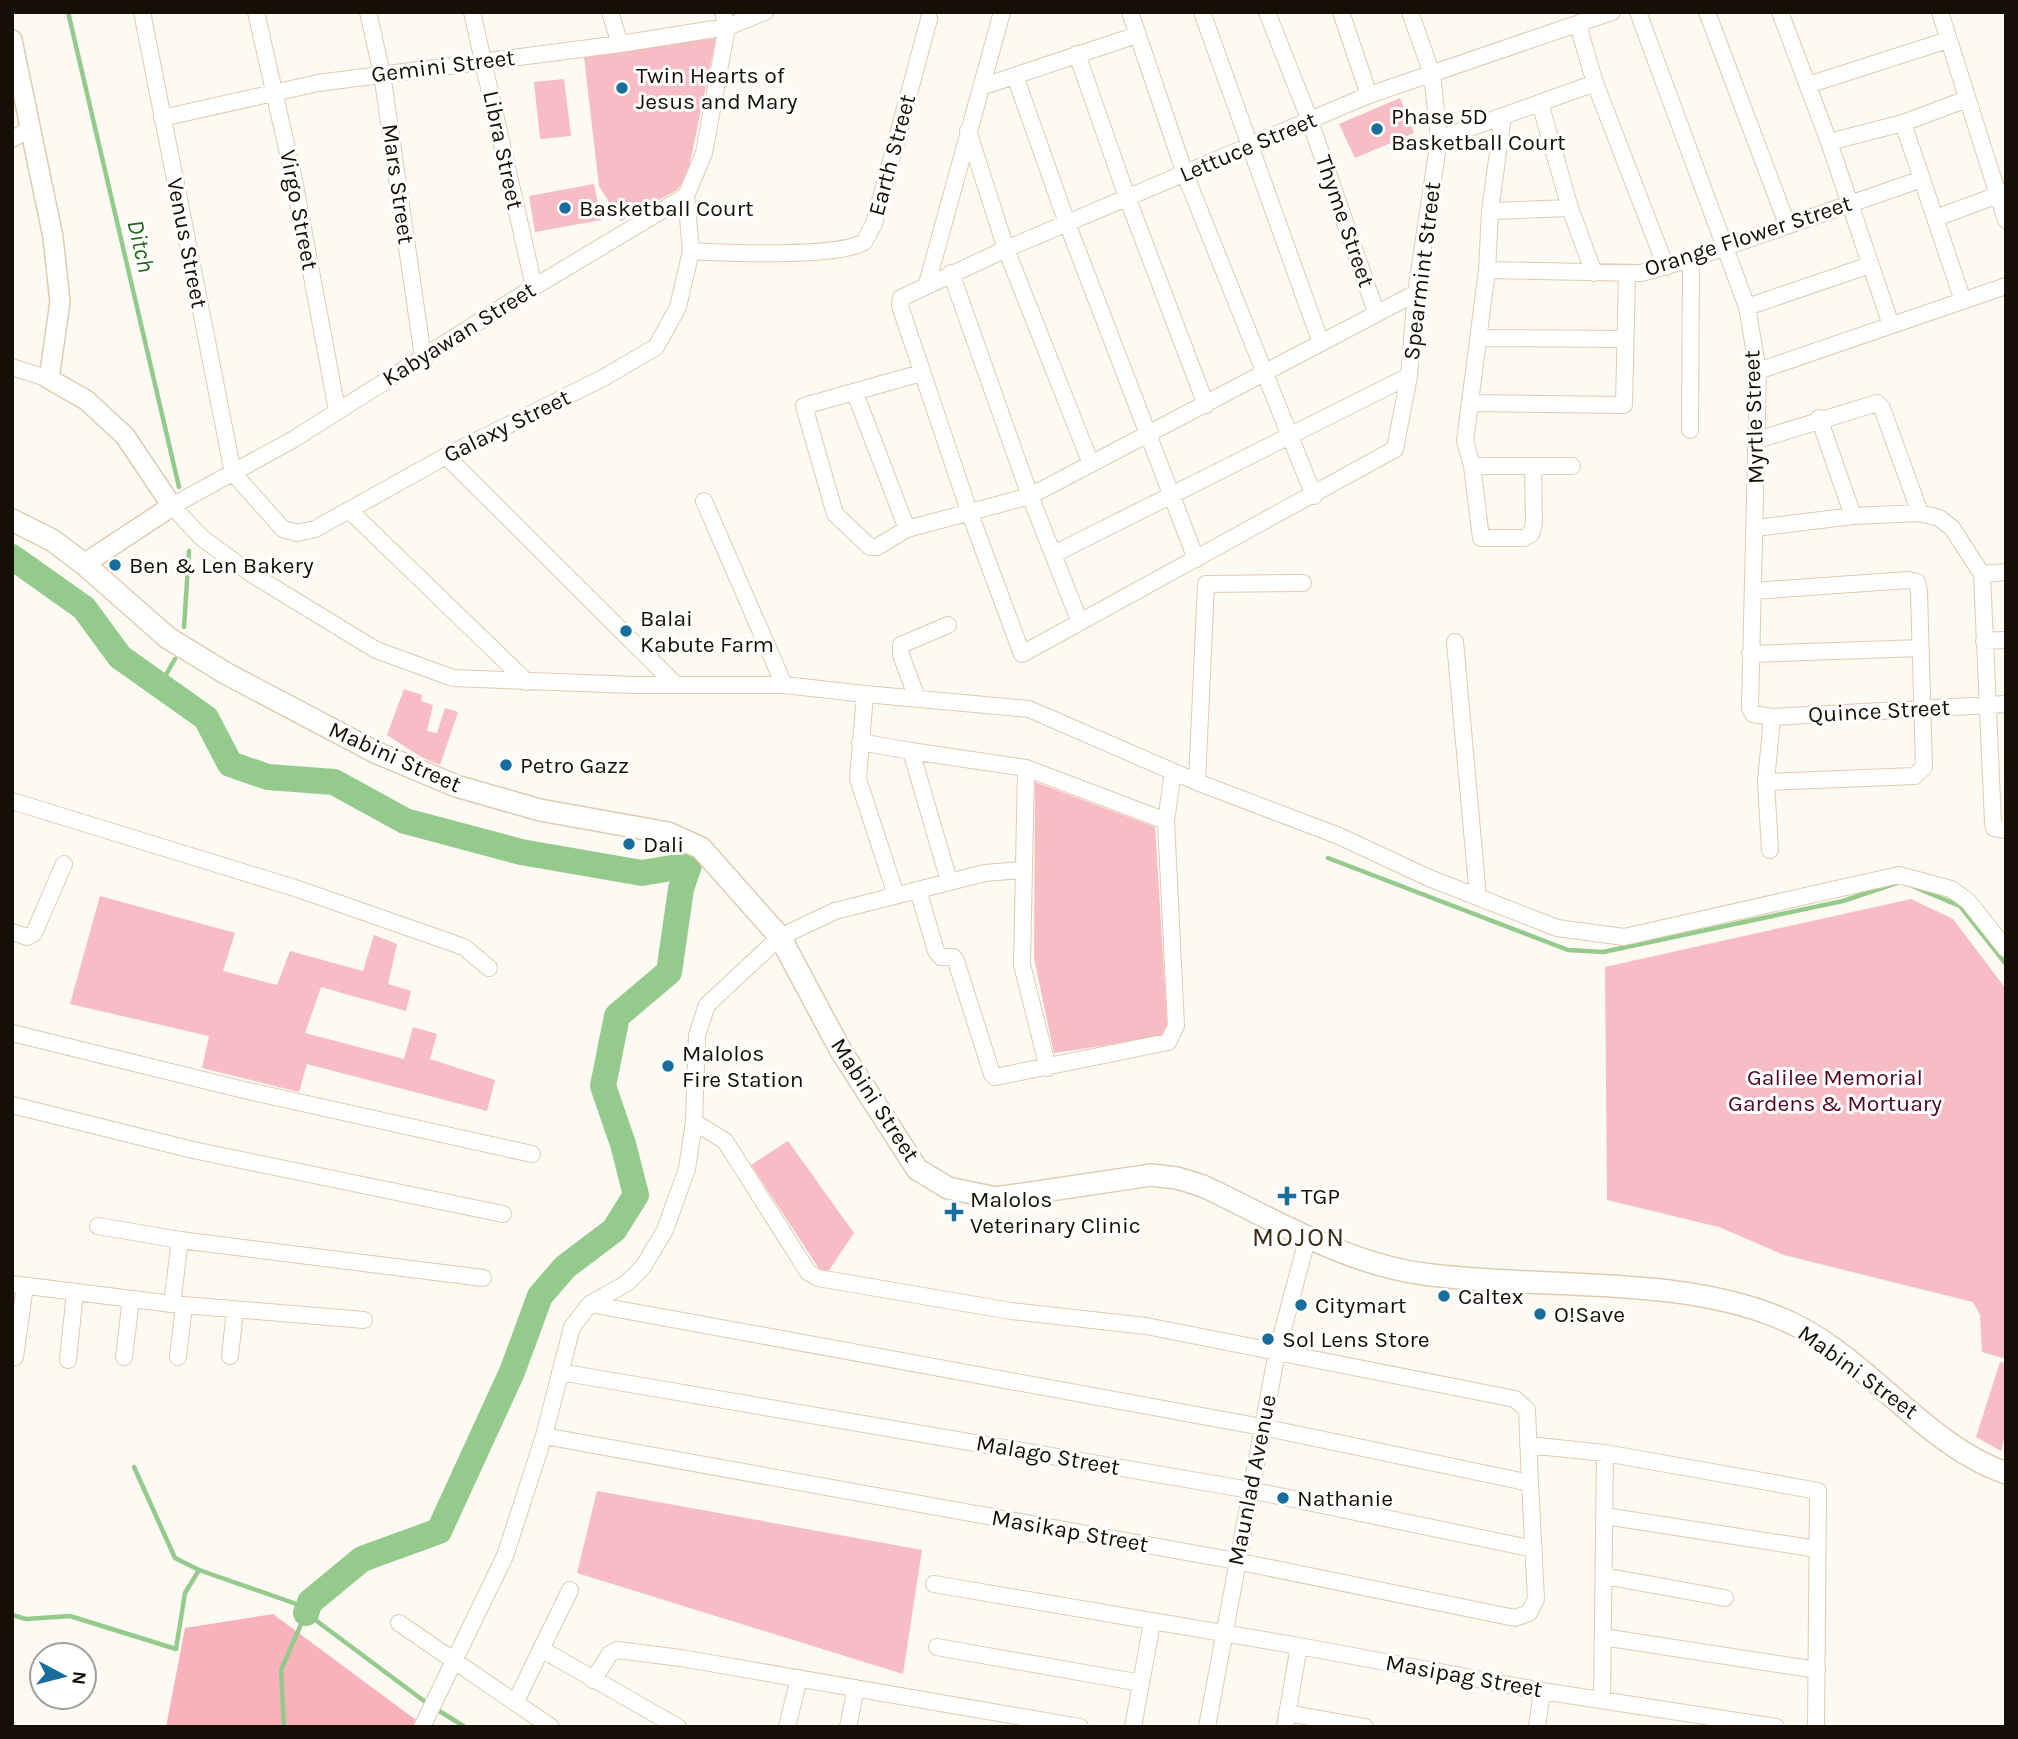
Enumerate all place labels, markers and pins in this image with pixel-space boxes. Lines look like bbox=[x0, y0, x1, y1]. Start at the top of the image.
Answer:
place label: Twin Hearts of Jesus and Mary bbox=[636, 62, 798, 115]
marker: Twin Hearts of Jesus and Mary bbox=[614, 80, 630, 96]
place label: Phase 5D Basketball Court bbox=[1391, 103, 1566, 156]
marker: Phase 5D Basketball Court bbox=[1369, 121, 1385, 137]
place label: Basketball Court bbox=[579, 195, 754, 222]
marker: Basketball Court bbox=[557, 200, 573, 216]
place label: Ben & Len Bakery bbox=[129, 552, 314, 579]
marker: Ben & Len Bakery bbox=[107, 557, 123, 573]
place label: Balai Kabute Farm bbox=[640, 605, 774, 658]
marker: Balai Kabute Farm bbox=[618, 623, 634, 639]
place label: Petro Gazz bbox=[520, 752, 629, 779]
marker: Petro Gazz bbox=[498, 757, 514, 773]
place label: Dali bbox=[643, 831, 684, 858]
marker: Dali bbox=[621, 836, 637, 852]
place label: Malolos Fire Station bbox=[682, 1040, 804, 1093]
marker: Malolos Fire Station bbox=[660, 1058, 676, 1074]
place label: TGP bbox=[1301, 1183, 1340, 1210]
place label: Malolos Veterinary Clinic bbox=[970, 1186, 1141, 1239]
marker: TGP bbox=[1279, 1188, 1295, 1204]
marker: Malolos Veterinary Clinic bbox=[944, 1202, 964, 1222]
place label: Caltex bbox=[1458, 1283, 1524, 1310]
marker: Caltex bbox=[1436, 1288, 1452, 1304]
place label: Citymart bbox=[1315, 1292, 1407, 1319]
marker: Citymart bbox=[1293, 1297, 1309, 1313]
place label: O!Save bbox=[1554, 1301, 1625, 1328]
marker: O!Save bbox=[1532, 1306, 1548, 1322]
place label: Sol Lens Store bbox=[1282, 1326, 1430, 1353]
marker: Sol Lens Store bbox=[1260, 1331, 1276, 1347]
place label: Nathanie bbox=[1297, 1485, 1393, 1512]
marker: Nathanie bbox=[1275, 1490, 1291, 1506]

